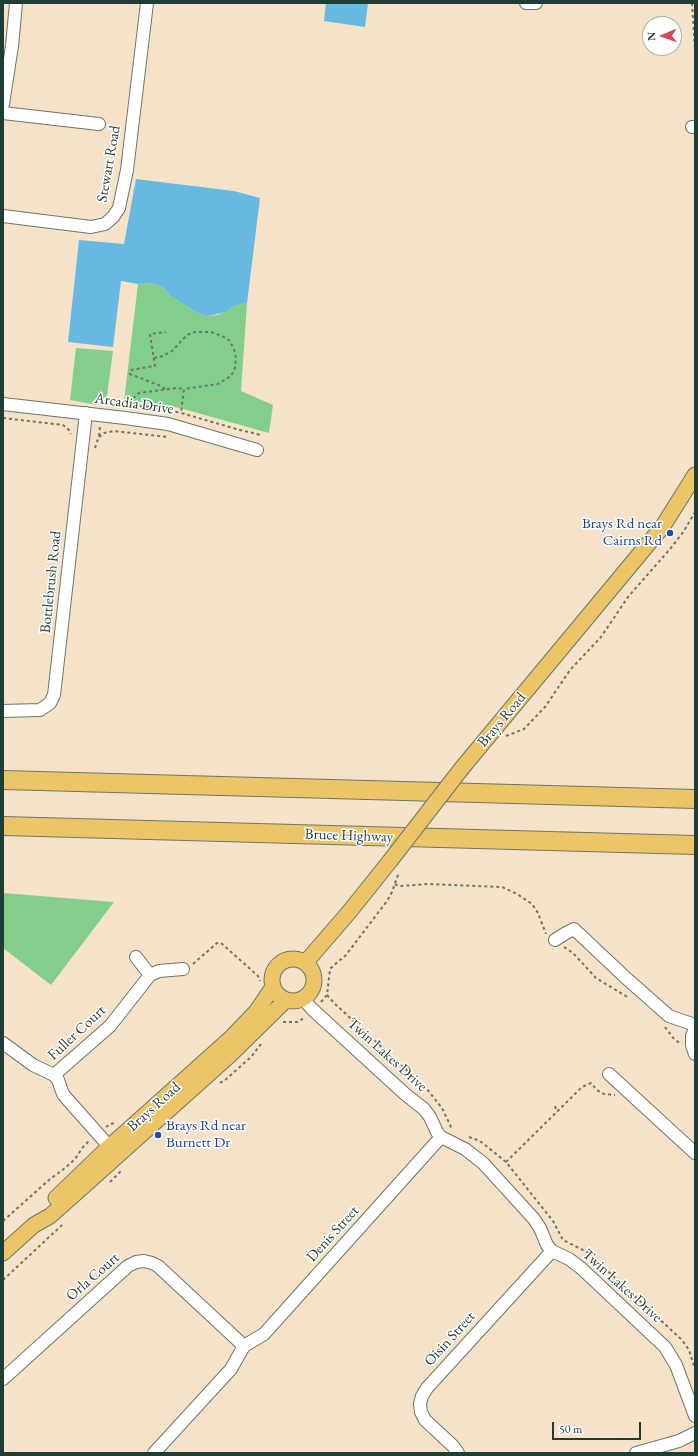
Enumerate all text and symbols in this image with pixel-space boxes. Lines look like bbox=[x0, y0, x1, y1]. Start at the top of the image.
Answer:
north arrow bbox=[642, 16, 682, 56]
text: N bbox=[644, 32, 658, 41]
street label: Stewart Road bbox=[93, 124, 125, 204]
street label: Arcadia Drive bbox=[93, 390, 175, 418]
place label: Brays Rd near Cairns Rd bbox=[582, 515, 662, 550]
marker: Brays Rd near Cairns Rd bbox=[665, 528, 675, 538]
street label: Bottlebrush Road bbox=[37, 530, 65, 634]
street label: Brays Road bbox=[474, 689, 530, 751]
street label: Bruce Highway bbox=[304, 825, 394, 847]
street label: Fuller Court bbox=[44, 1002, 110, 1064]
street label: Twin Lakes Drive bbox=[343, 1015, 431, 1095]
street label: Brays Road bbox=[124, 1078, 184, 1136]
place label: Brays Rd near Burnett Dr bbox=[166, 1117, 246, 1152]
marker: Brays Rd near Burnett Dr bbox=[153, 1130, 163, 1140]
street label: Denis Street bbox=[303, 1202, 363, 1266]
street label: Twin Lakes Drive bbox=[578, 1246, 666, 1326]
street label: Orla Court bbox=[63, 1249, 123, 1305]
street label: Oisin Street bbox=[421, 1308, 479, 1370]
scale bar bbox=[554, 1414, 643, 1440]
text: 50 m bbox=[559, 1421, 582, 1437]

